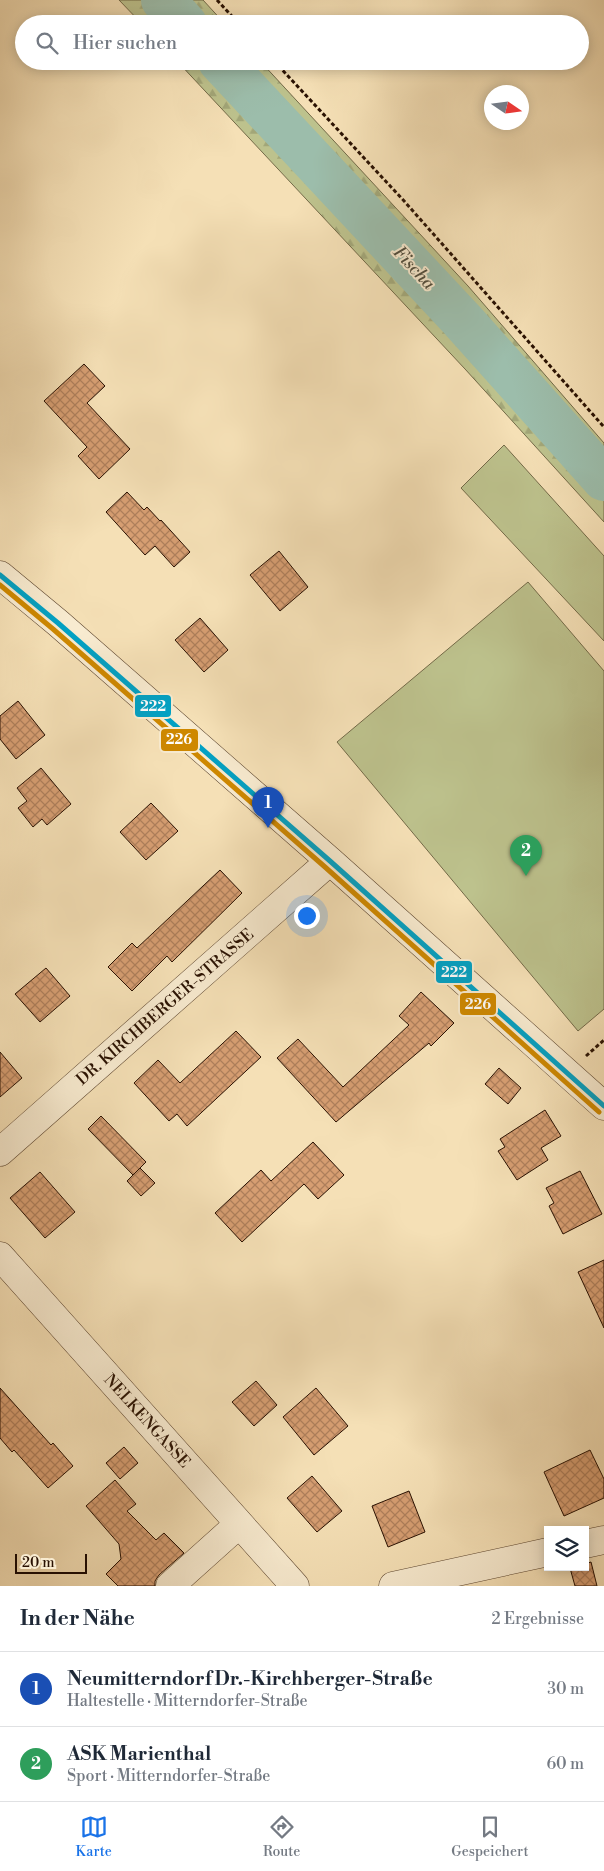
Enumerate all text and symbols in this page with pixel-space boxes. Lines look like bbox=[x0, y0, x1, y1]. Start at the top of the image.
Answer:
search box bbox=[15, 15, 589, 70]
icon: search bbox=[33, 29, 61, 57]
text: Hier suchen bbox=[73, 31, 177, 55]
north arrow bbox=[484, 85, 529, 130]
water label: Fischa bbox=[388, 241, 441, 295]
line badge: 222 bbox=[134, 694, 172, 718]
text: 222 bbox=[140, 698, 166, 716]
line badge: 226 bbox=[160, 728, 199, 752]
text: 226 bbox=[166, 731, 192, 749]
pin: 1 bbox=[252, 787, 284, 828]
pin: 2 bbox=[510, 835, 542, 876]
your location bbox=[294, 903, 320, 929]
street label: DR. KIRCHBERGER-STRASSE bbox=[72, 924, 258, 1090]
line badge: 222 bbox=[435, 960, 473, 984]
text: 222 bbox=[441, 964, 467, 982]
line badge: 226 bbox=[459, 992, 497, 1016]
text: 226 bbox=[465, 996, 491, 1014]
street label: NELKENGASSE bbox=[100, 1370, 194, 1472]
map controls bbox=[544, 1526, 589, 1571]
button: layers bbox=[544, 1526, 589, 1571]
scale bar bbox=[15, 1551, 88, 1574]
text: 20 m bbox=[22, 1554, 54, 1572]
text: In der Nähe bbox=[20, 1606, 135, 1632]
text: 2 Ergebnisse bbox=[492, 1609, 584, 1629]
text: Neumitterndorf Dr.-Kirchberger-Straße bbox=[67, 1667, 433, 1691]
text: 1 bbox=[32, 1679, 40, 1699]
text: 30 m bbox=[547, 1679, 584, 1699]
text: Haltestelle · Mitterndorfer-Straße bbox=[67, 1691, 308, 1711]
text: ASK Marienthal bbox=[67, 1742, 211, 1766]
text: 2 bbox=[31, 1754, 41, 1774]
text: 60 m bbox=[546, 1754, 584, 1774]
text: Sport · Mitterndorfer-Straße bbox=[67, 1766, 270, 1786]
tab: Karte bbox=[76, 1813, 112, 1861]
tab: Route bbox=[263, 1813, 300, 1861]
tab: Gespeichert bbox=[451, 1813, 528, 1861]

